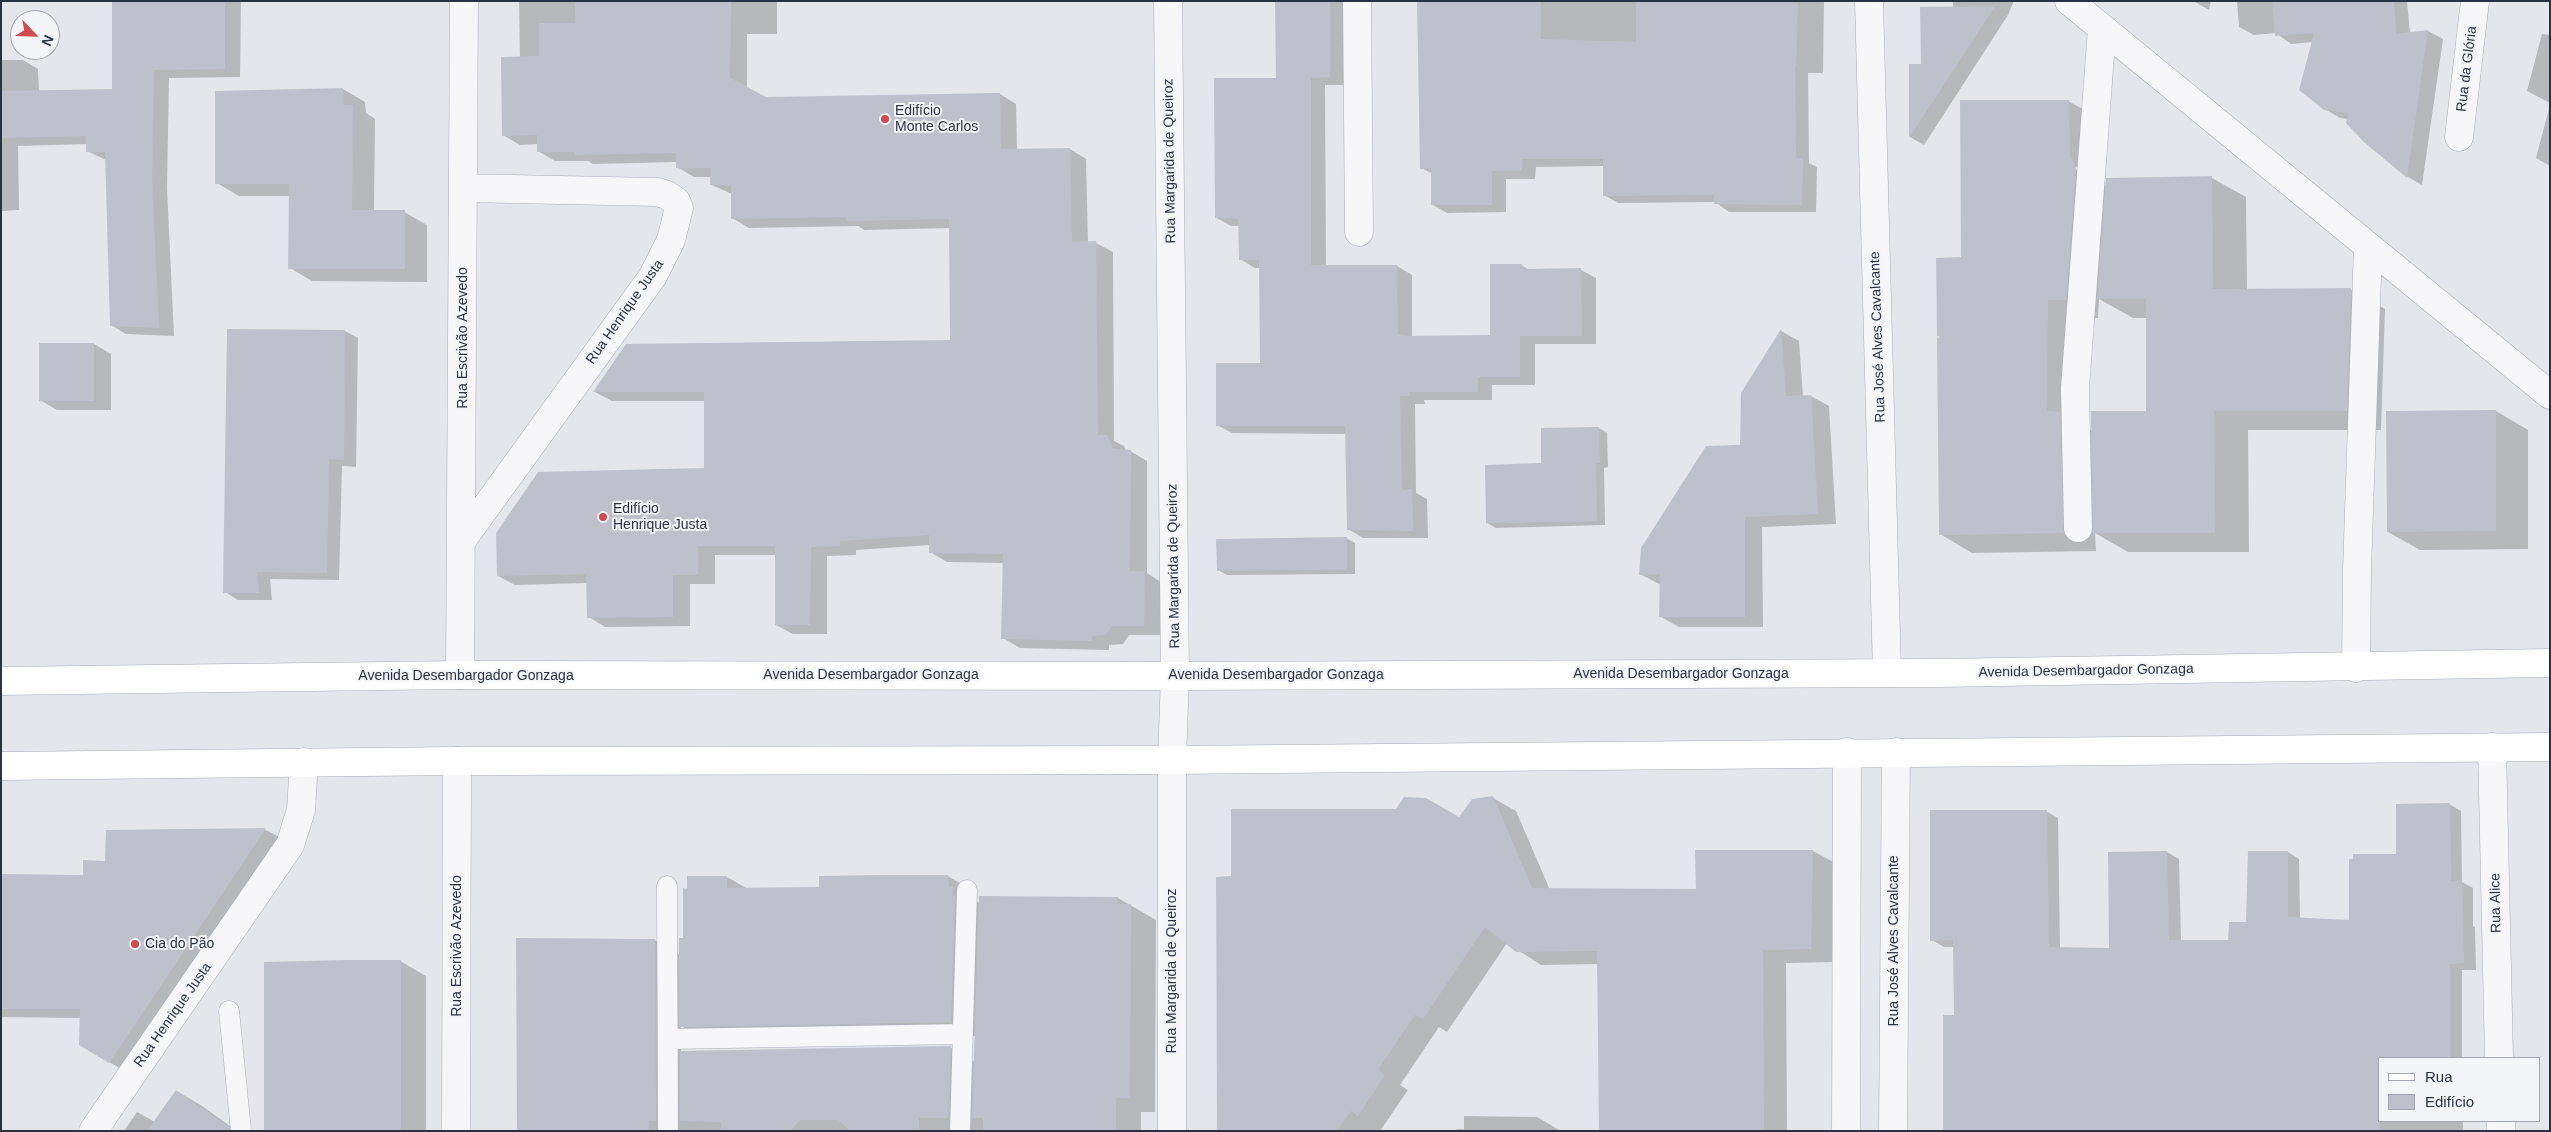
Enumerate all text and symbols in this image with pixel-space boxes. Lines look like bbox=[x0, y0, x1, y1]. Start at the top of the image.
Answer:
north arrow bbox=[10, 10, 60, 60]
street label: Rua da Glória bbox=[2453, 25, 2481, 113]
text: N bbox=[38, 33, 57, 49]
street label: Rua Margarida de Queiroz bbox=[1160, 78, 1180, 244]
place label: Edifício Monte Carlos bbox=[895, 103, 978, 136]
marker: Edifício Monte Carlos bbox=[879, 113, 891, 125]
street label: Rua José Alves Cavalcante bbox=[1867, 251, 1889, 423]
street label: Rua Henrique Justa bbox=[583, 257, 667, 367]
street label: Rua Escrivão Azevedo bbox=[455, 267, 471, 409]
street label: Rua Margarida de Queiroz bbox=[1164, 483, 1184, 649]
place label: Edifício Henrique Justa bbox=[613, 501, 707, 534]
marker: Edifício Henrique Justa bbox=[597, 511, 609, 523]
street label: Avenida Desembargador Gonzaga bbox=[1978, 661, 2194, 681]
street label: Avenida Desembargador Gonzaga bbox=[1573, 666, 1789, 682]
street label: Avenida Desembargador Gonzaga bbox=[763, 667, 979, 683]
street label: Avenida Desembargador Gonzaga bbox=[1168, 667, 1384, 683]
street label: Avenida Desembargador Gonzaga bbox=[358, 668, 574, 684]
street label: Rua José Alves Cavalcante bbox=[1886, 855, 1902, 1027]
street label: Rua Alice bbox=[2487, 873, 2505, 933]
street label: Rua Escrivão Azevedo bbox=[449, 875, 465, 1017]
street label: Rua Margarida de Queiroz bbox=[1164, 889, 1180, 1053]
place label: Cia do Pão bbox=[145, 936, 214, 952]
marker: Cia do Pão bbox=[129, 938, 141, 950]
street label: Rua Henrique Justa bbox=[131, 960, 215, 1070]
legend bbox=[2378, 1057, 2541, 1122]
text: Rua bbox=[2425, 1068, 2453, 1085]
text: Edifício bbox=[2425, 1093, 2474, 1110]

